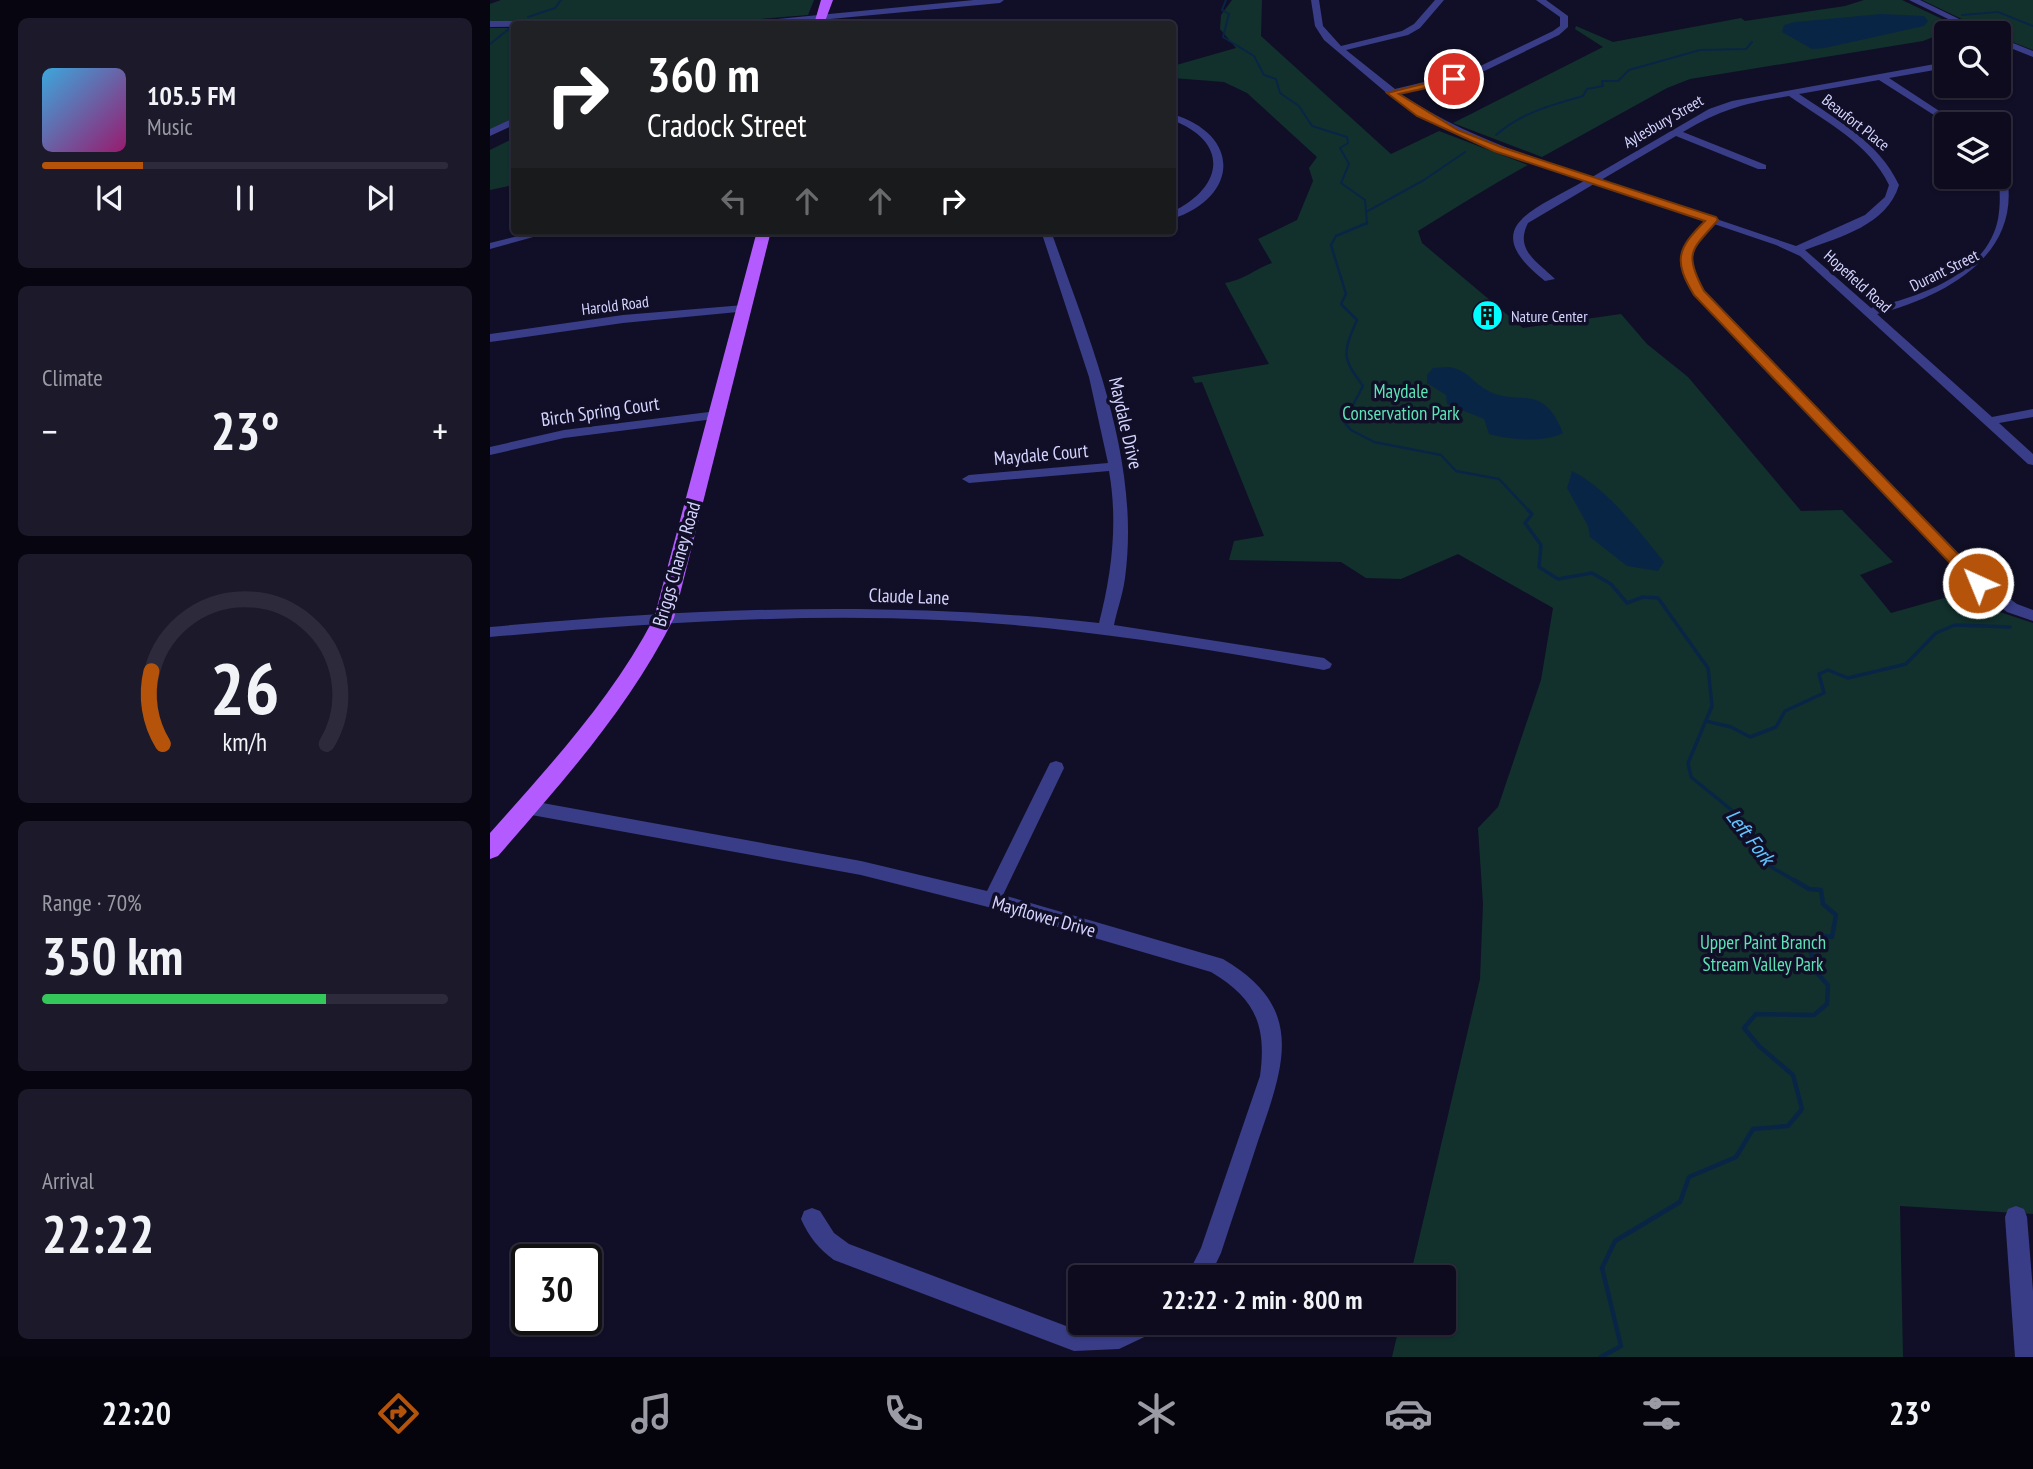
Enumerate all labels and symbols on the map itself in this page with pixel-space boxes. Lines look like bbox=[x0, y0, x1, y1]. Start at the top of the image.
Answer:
pin bbox=[1424, 49, 1484, 109]
street label: Beaufort Place bbox=[1818, 89, 1894, 155]
street label: Aylesbury Street bbox=[1619, 90, 1707, 152]
street label: Hopefield Road bbox=[1820, 245, 1896, 317]
street label: Durant Street bbox=[1906, 245, 1982, 295]
street label: Harold Road bbox=[580, 291, 650, 319]
building icon: Nature Center bbox=[1471, 299, 1505, 333]
place label: Nature Center bbox=[1511, 306, 1588, 326]
street label: Maydale Drive bbox=[1104, 375, 1148, 471]
park label: Maydale Conservation Park bbox=[1342, 379, 1460, 425]
street label: Birch Spring Court bbox=[539, 391, 661, 431]
street label: Maydale Court bbox=[993, 438, 1090, 470]
street label: Briggs Chaney Road bbox=[647, 499, 705, 629]
position arrow bbox=[1941, 546, 2015, 620]
street label: Claude Lane bbox=[868, 583, 950, 609]
water label: Left Fork bbox=[1720, 803, 1782, 872]
street label: Mayflower Drive bbox=[990, 890, 1099, 942]
park label: Upper Paint Branch Stream Valley Park bbox=[1700, 930, 1826, 976]
speed limit sign: 30 bbox=[511, 1244, 602, 1335]

